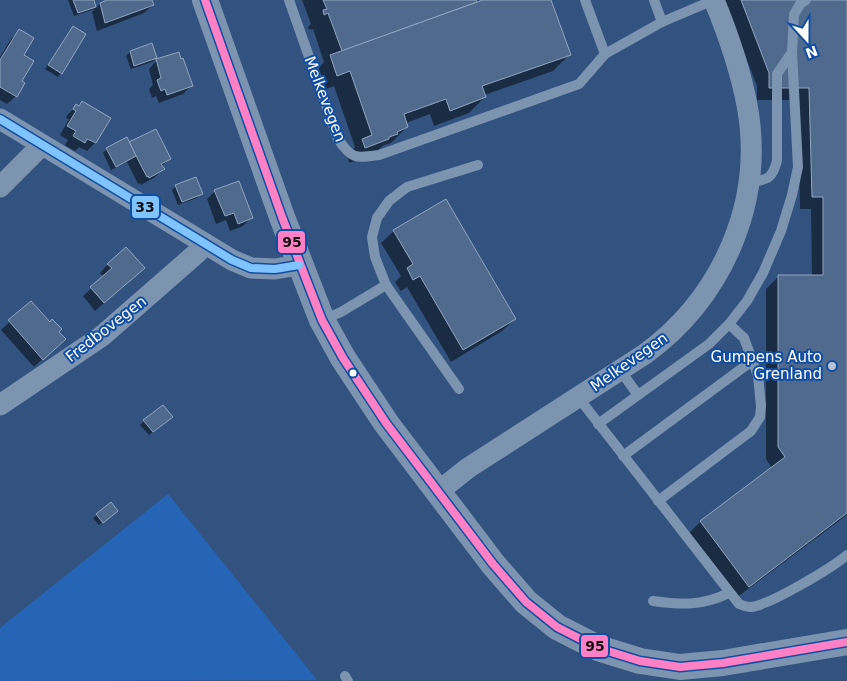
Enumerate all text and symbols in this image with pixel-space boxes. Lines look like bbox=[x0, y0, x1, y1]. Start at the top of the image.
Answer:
north arrow bbox=[782, 15, 832, 65]
text: N bbox=[803, 43, 820, 62]
street label: Melkevegen bbox=[300, 54, 350, 144]
line badge: 33 bbox=[131, 195, 160, 219]
text: 33 bbox=[135, 199, 155, 215]
line badge: 95 bbox=[277, 230, 306, 254]
text: 95 bbox=[282, 234, 302, 250]
street label: Fredbovegen bbox=[62, 292, 150, 366]
street label: Melkevegen bbox=[587, 329, 671, 395]
place label: Gumpens Auto Grenland bbox=[711, 348, 822, 383]
marker: Gumpens Auto Grenland bbox=[826, 360, 838, 372]
unlabelled marker bbox=[348, 368, 358, 378]
line badge: 95 bbox=[580, 634, 609, 658]
text: 95 bbox=[585, 638, 605, 654]

